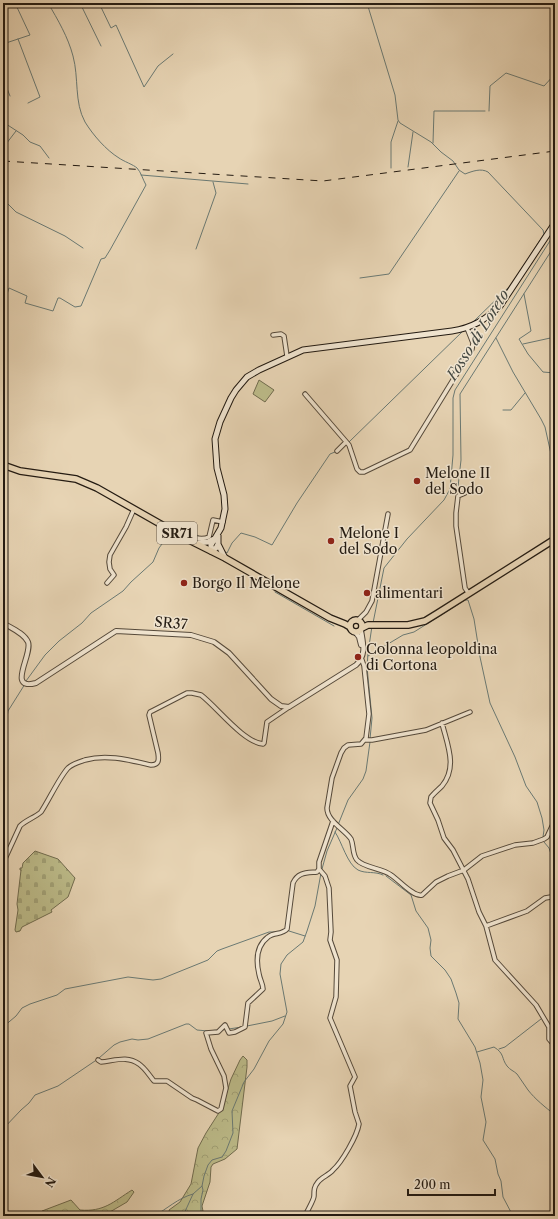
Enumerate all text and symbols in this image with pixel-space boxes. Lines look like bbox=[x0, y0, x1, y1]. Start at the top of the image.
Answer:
water label: Fosso di Loreto bbox=[442, 286, 513, 385]
place label: Melone II del Sodo bbox=[425, 464, 490, 498]
marker: Melone II del Sodo bbox=[412, 476, 422, 486]
road number: SR71 bbox=[157, 522, 197, 544]
place label: Melone I del Sodo bbox=[339, 524, 399, 558]
marker: Melone I del Sodo bbox=[326, 536, 336, 546]
place label: Borgo Il Melone bbox=[192, 574, 300, 592]
marker: Borgo Il Melone bbox=[179, 578, 189, 588]
place label: alimentari bbox=[375, 584, 443, 602]
marker: alimentari bbox=[362, 588, 372, 598]
street label: SR37 bbox=[154, 613, 188, 633]
place label: Colonna leopoldina di Cortona bbox=[366, 640, 498, 674]
marker: Colonna leopoldina di Cortona bbox=[353, 652, 363, 662]
north arrow bbox=[22, 1157, 62, 1197]
scale bar bbox=[408, 1171, 495, 1197]
text: N bbox=[42, 1175, 59, 1190]
text: 200 m bbox=[414, 1177, 451, 1192]

